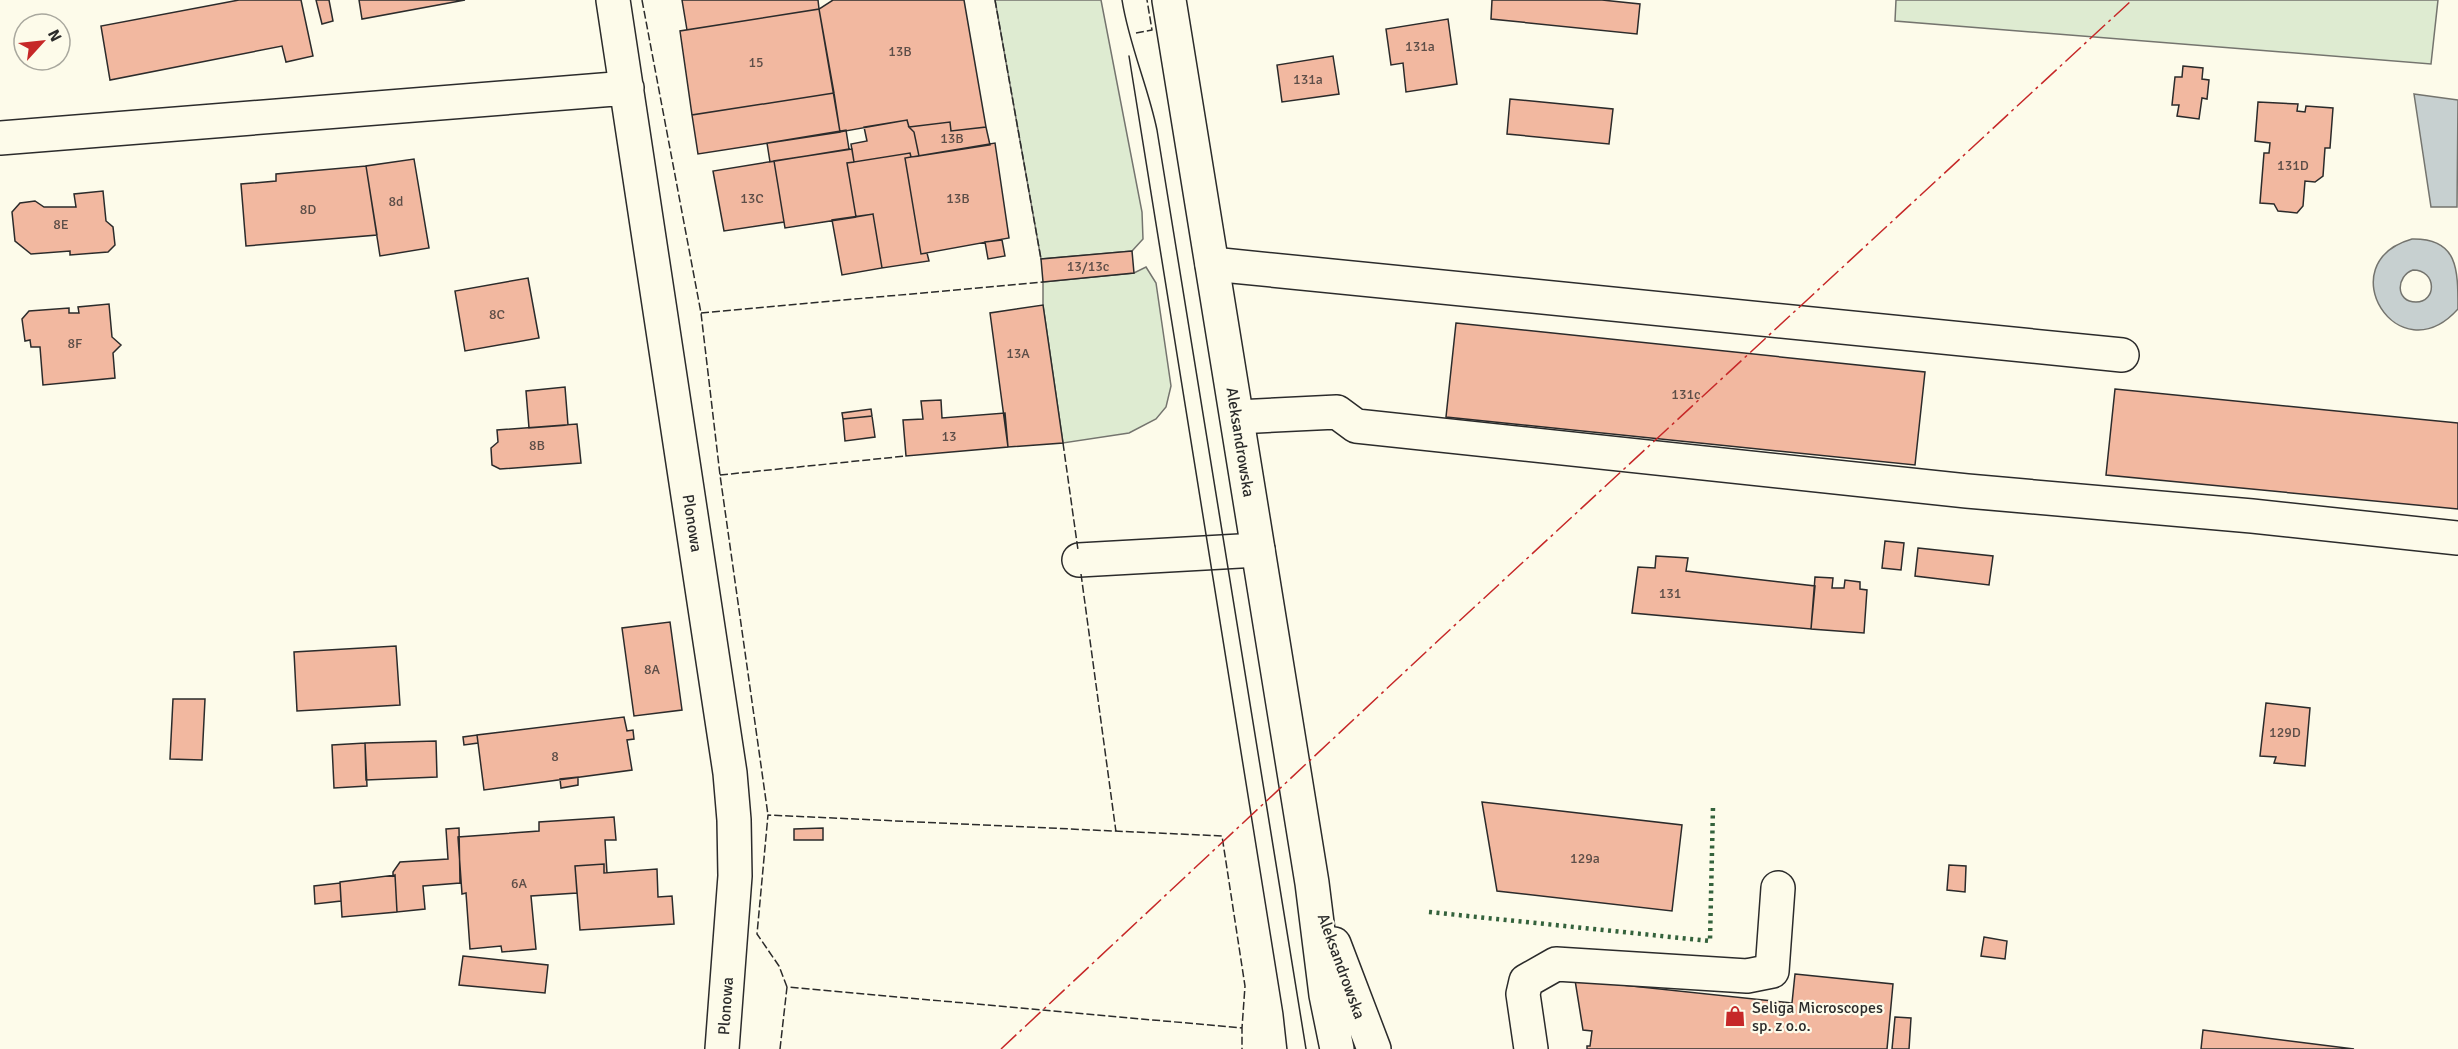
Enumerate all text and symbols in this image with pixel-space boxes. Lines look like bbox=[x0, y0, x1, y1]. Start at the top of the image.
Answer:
north arrow bbox=[12, 12, 72, 72]
text: N bbox=[43, 26, 66, 45]
house number: 131a bbox=[1405, 38, 1435, 55]
house number: 13B bbox=[888, 43, 912, 60]
house number: 15 bbox=[748, 54, 764, 71]
house number: 131a bbox=[1293, 71, 1323, 88]
house number: 13B bbox=[940, 130, 964, 147]
house number: 131D bbox=[2277, 157, 2309, 174]
house number: 13C bbox=[740, 190, 764, 207]
house number: 13B bbox=[946, 190, 970, 207]
house number: 8d bbox=[389, 193, 403, 210]
house number: 8D bbox=[300, 201, 316, 218]
house number: 8E bbox=[53, 216, 69, 233]
house number: 13/13c bbox=[1067, 258, 1110, 275]
house number: 8C bbox=[489, 306, 505, 323]
house number: 8F bbox=[68, 335, 82, 352]
house number: 13A bbox=[1006, 345, 1030, 362]
street label: Aleksandrowska bbox=[1221, 386, 1259, 499]
house number: 131c bbox=[1671, 386, 1701, 403]
house number: 13 bbox=[941, 428, 957, 445]
house number: 8B bbox=[529, 437, 545, 454]
street label: Plonowa bbox=[678, 493, 706, 554]
house number: 131 bbox=[1659, 585, 1681, 602]
house number: 8A bbox=[644, 661, 660, 678]
house number: 129D bbox=[2269, 724, 2301, 741]
house number: 8 bbox=[551, 748, 559, 765]
house number: 129a bbox=[1570, 850, 1600, 867]
house number: 6A bbox=[511, 875, 527, 892]
street label: Aleksandrowska bbox=[1313, 911, 1369, 1022]
street label: Plonowa bbox=[714, 976, 738, 1036]
place label: Seliga Microscopes sp. z o.o. bbox=[1752, 998, 1883, 1036]
shop icon: Seliga Microscopes sp. z o.o. bbox=[1723, 1004, 1747, 1028]

